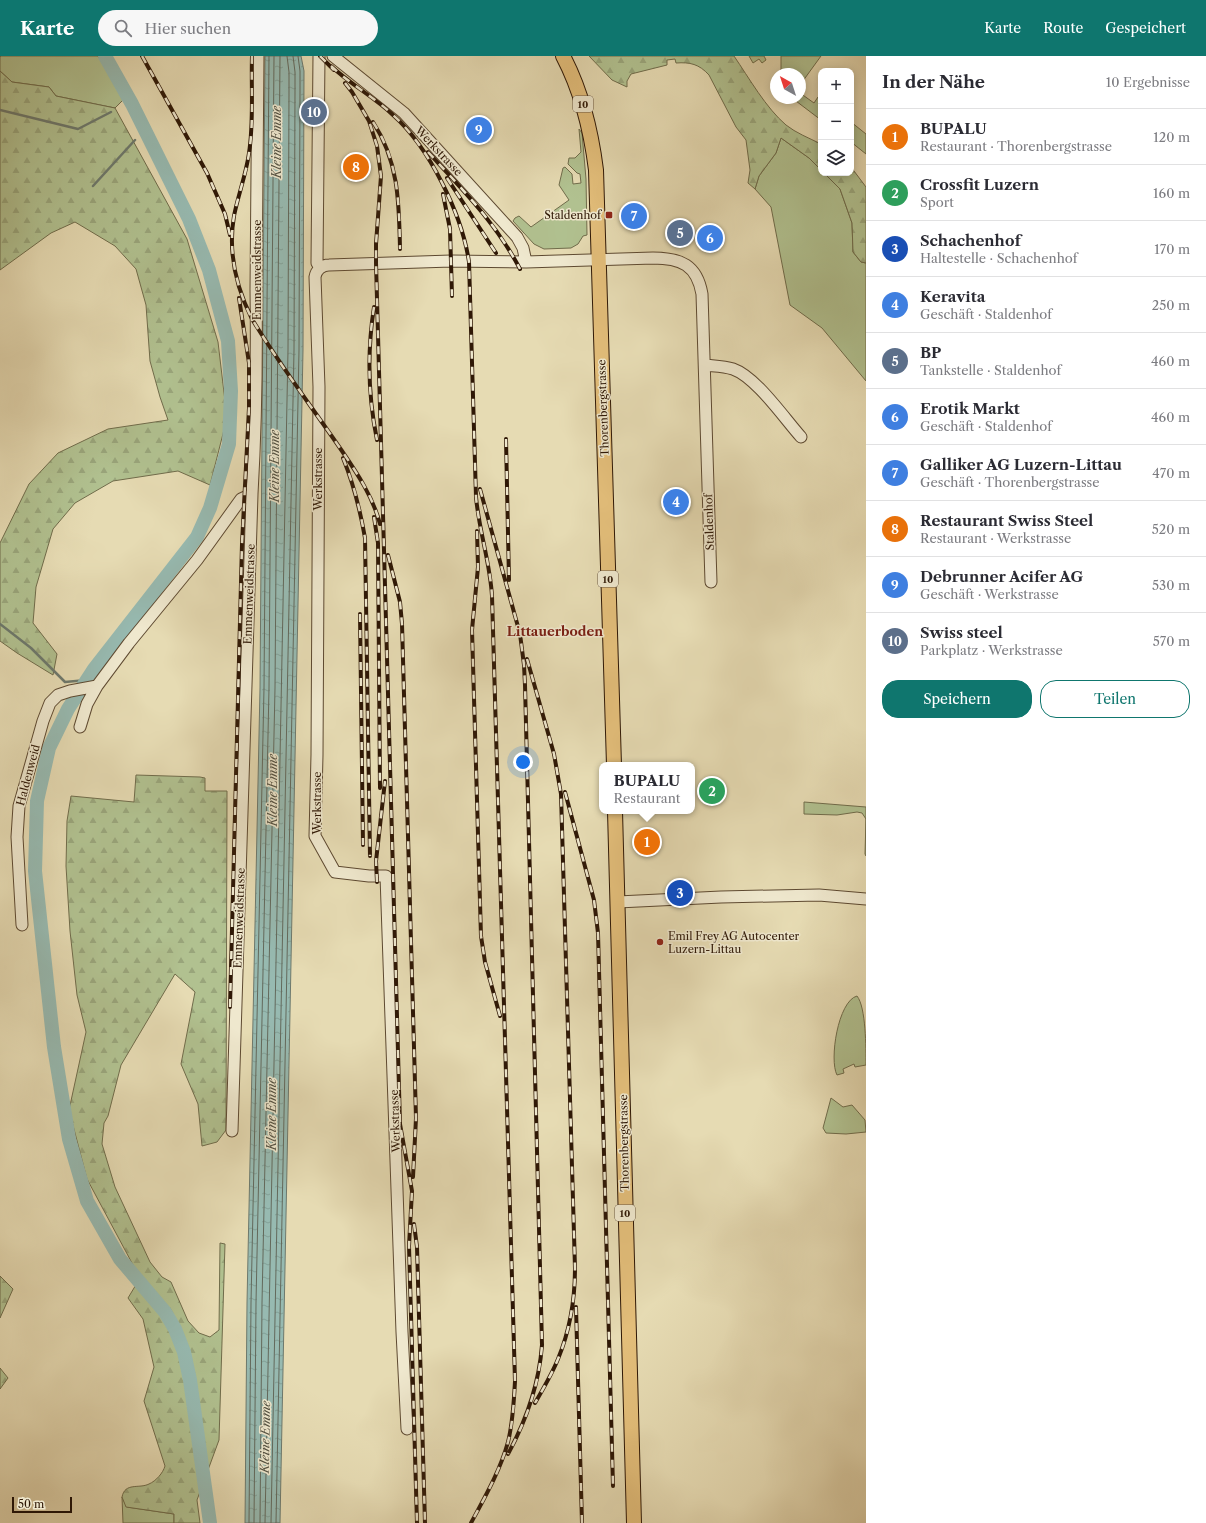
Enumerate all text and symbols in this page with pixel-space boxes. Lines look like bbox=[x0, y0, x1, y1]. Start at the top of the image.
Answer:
search box bbox=[98, 10, 378, 46]
text: Karte bbox=[20, 17, 74, 40]
icon: search bbox=[112, 17, 134, 39]
text: Hier suchen bbox=[144, 19, 231, 38]
text: Karte bbox=[984, 19, 1021, 37]
text: Route bbox=[1043, 19, 1083, 37]
text: Gespeichert bbox=[1105, 19, 1186, 37]
north arrow bbox=[770, 68, 806, 104]
map controls bbox=[818, 68, 854, 176]
button: + bbox=[818, 68, 854, 104]
text: In der Nähe bbox=[882, 72, 985, 92]
text: 10 Ergebnisse bbox=[1106, 74, 1190, 90]
road number: 10 bbox=[573, 96, 593, 112]
pin: 10 bbox=[301, 97, 327, 127]
button: − bbox=[818, 104, 854, 140]
water label: Kleine Emme bbox=[269, 105, 284, 179]
pin: 9 bbox=[466, 115, 492, 145]
text: BUPALU bbox=[920, 119, 987, 138]
street label: Werkstrasse bbox=[412, 122, 466, 179]
text: 1 bbox=[892, 129, 898, 145]
text: 120 m bbox=[1153, 129, 1190, 145]
text: Restaurant · Thorenbergstrasse bbox=[920, 138, 1112, 154]
button: layers bbox=[818, 140, 854, 176]
pin: 8 bbox=[343, 152, 369, 182]
text: Crossfit Luzern bbox=[920, 175, 1039, 194]
text: 2 bbox=[891, 185, 899, 201]
text: 160 m bbox=[1153, 185, 1190, 201]
text: Sport bbox=[920, 194, 954, 210]
pin: 7 bbox=[621, 201, 647, 231]
place label: Staldenhof bbox=[544, 208, 603, 222]
marker: Staldenhof bbox=[604, 210, 614, 220]
pin: 5 bbox=[667, 218, 693, 248]
street label: Emmenweidstrasse bbox=[250, 220, 264, 320]
pin: 6 bbox=[697, 223, 723, 253]
text: Schachenhof bbox=[920, 231, 1021, 250]
text: 3 bbox=[891, 241, 899, 257]
text: 170 m bbox=[1154, 241, 1190, 257]
text: Haltestelle · Schachenhof bbox=[920, 250, 1077, 266]
text: Keravita bbox=[920, 287, 985, 306]
text: 4 bbox=[891, 297, 899, 313]
text: 250 m bbox=[1152, 297, 1190, 313]
text: Geschäft · Staldenhof bbox=[920, 306, 1052, 322]
text: BP bbox=[920, 343, 941, 362]
text: 5 bbox=[891, 353, 899, 369]
text: 460 m bbox=[1151, 353, 1190, 369]
street label: Thorenbergstrasse bbox=[594, 359, 612, 457]
text: Tankstelle · Staldenhof bbox=[920, 362, 1061, 378]
text: Erotik Markt bbox=[920, 399, 1020, 418]
text: 6 bbox=[891, 409, 899, 425]
text: 460 m bbox=[1151, 409, 1190, 425]
text: Geschäft · Staldenhof bbox=[920, 418, 1052, 434]
water label: Kleine Emme bbox=[267, 429, 282, 503]
street label: Werkstrasse bbox=[311, 448, 325, 512]
text: Galliker AG Luzern-Littau bbox=[920, 455, 1122, 474]
text: 7 bbox=[892, 465, 898, 481]
text: 470 m bbox=[1152, 465, 1190, 481]
text: Geschäft · Thorenbergstrasse bbox=[920, 474, 1099, 490]
pin: 4 bbox=[663, 487, 689, 517]
street label: Staldenhof bbox=[701, 491, 717, 551]
text: Restaurant Swiss Steel bbox=[920, 511, 1093, 530]
text: 8 bbox=[891, 521, 899, 537]
text: 520 m bbox=[1152, 521, 1190, 537]
text: Restaurant · Werkstrasse bbox=[920, 530, 1071, 546]
street label: Emmenweidstrasse bbox=[240, 543, 258, 645]
text: Debrunner Acifer AG bbox=[920, 567, 1083, 586]
road number: 10 bbox=[598, 571, 618, 587]
text: 9 bbox=[891, 577, 899, 593]
text: 530 m bbox=[1152, 577, 1190, 593]
text: Geschäft · Werkstrasse bbox=[920, 586, 1059, 602]
district label: Littauerboden bbox=[507, 623, 603, 639]
text: Swiss steel bbox=[920, 623, 1003, 642]
text: 10 bbox=[888, 633, 902, 649]
text: 570 m bbox=[1153, 633, 1190, 649]
text: Parkplatz · Werkstrasse bbox=[920, 642, 1063, 658]
button: Speichern bbox=[882, 680, 1032, 718]
button: Teilen bbox=[1040, 680, 1190, 718]
street label: Haldenweid bbox=[13, 743, 43, 807]
your location bbox=[513, 752, 533, 772]
water label: Kleine Emme bbox=[265, 753, 280, 827]
popup bbox=[599, 762, 695, 814]
text: BUPALU bbox=[614, 771, 680, 790]
street label: Werkstrasse bbox=[310, 772, 324, 836]
pin: 2 bbox=[699, 776, 725, 806]
text: Restaurant bbox=[614, 790, 680, 806]
pin: 1 bbox=[634, 827, 660, 857]
street label: Emmenweidstrasse bbox=[230, 867, 248, 969]
pin: 3 bbox=[667, 878, 693, 908]
place label: Emil Frey AG Autocenter Luzern-Littau bbox=[668, 929, 800, 956]
marker: Emil Frey AG Autocenter Luzern-Littau bbox=[655, 937, 665, 947]
water label: Kleine Emme bbox=[264, 1077, 279, 1151]
street label: Werkstrasse bbox=[387, 1089, 403, 1154]
street label: Thorenbergstrasse bbox=[616, 1094, 632, 1192]
road number: 10 bbox=[615, 1205, 635, 1221]
water label: Kleine Emme bbox=[257, 1400, 273, 1474]
scale bar bbox=[12, 1495, 72, 1514]
text: 50 m bbox=[18, 1497, 44, 1511]

